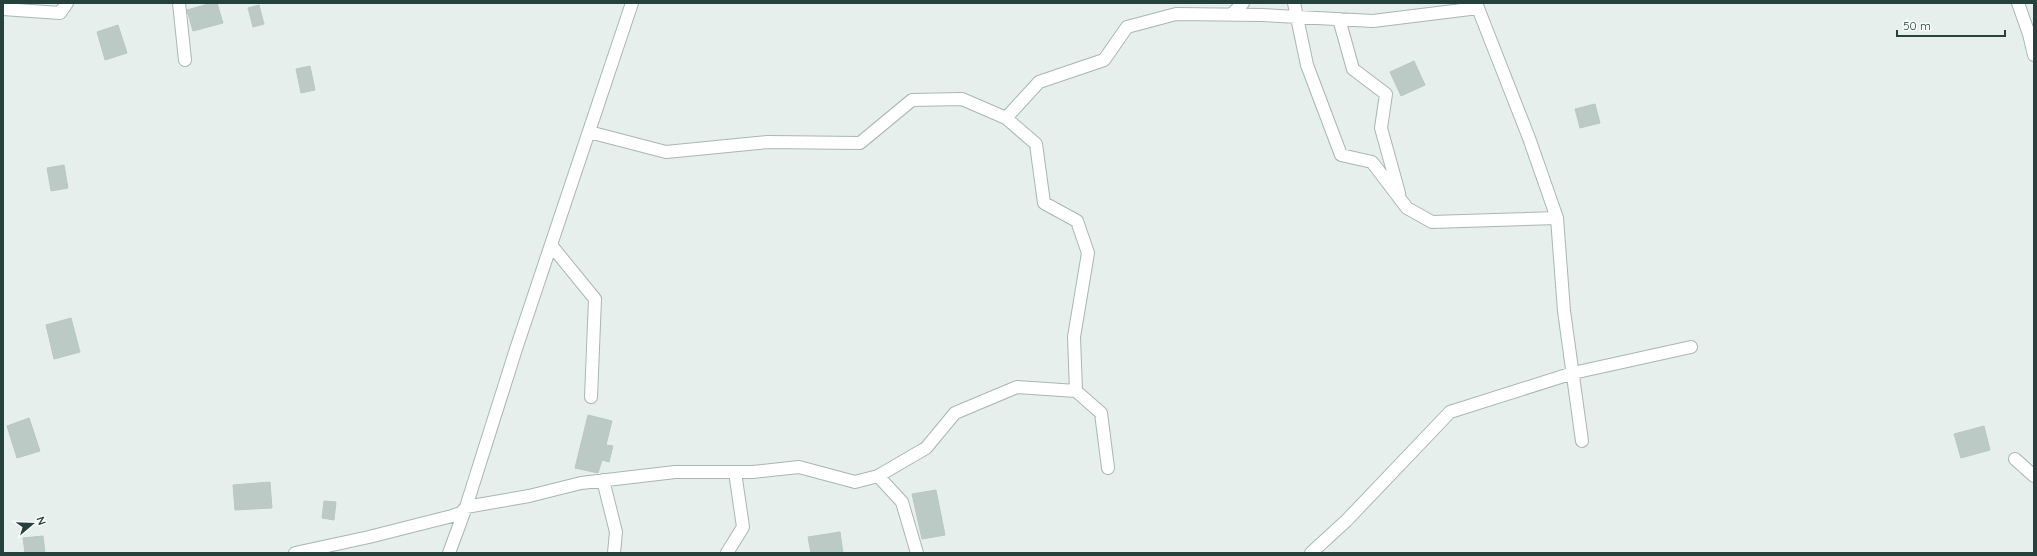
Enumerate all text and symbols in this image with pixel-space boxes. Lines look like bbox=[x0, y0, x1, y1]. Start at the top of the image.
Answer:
scale bar bbox=[1897, 12, 2005, 38]
text: 50 m bbox=[1903, 18, 1931, 33]
north arrow bbox=[12, 504, 52, 544]
text: N bbox=[34, 515, 49, 527]

